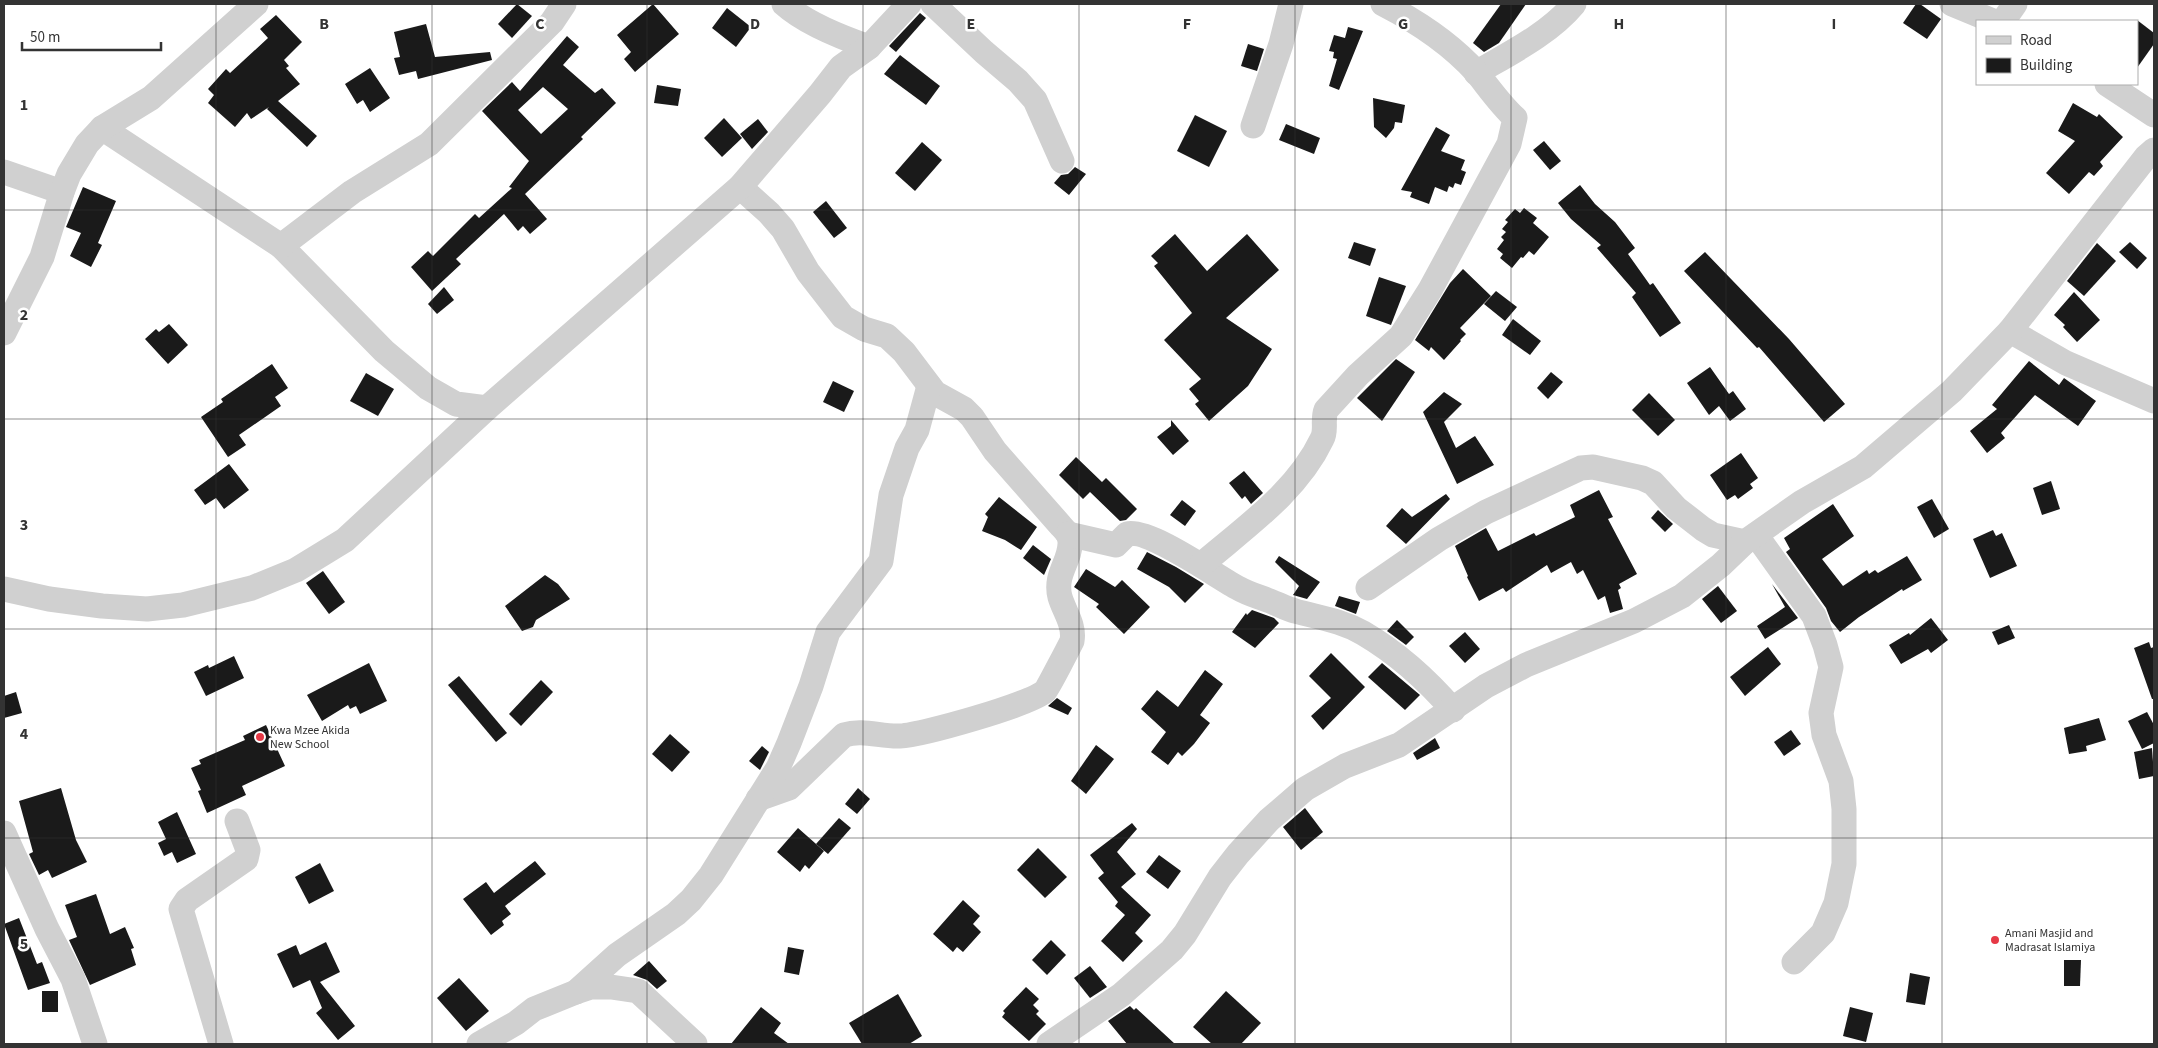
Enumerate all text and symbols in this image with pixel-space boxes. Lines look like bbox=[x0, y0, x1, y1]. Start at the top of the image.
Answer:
text: B bbox=[319, 13, 329, 35]
text: C bbox=[535, 13, 545, 35]
text: D bbox=[750, 13, 760, 35]
text: E bbox=[967, 13, 975, 35]
text: F bbox=[1183, 13, 1191, 35]
text: G bbox=[1398, 13, 1408, 35]
text: H bbox=[1614, 13, 1624, 35]
text: I bbox=[1832, 13, 1836, 35]
scale bar bbox=[22, 20, 161, 52]
legend bbox=[1976, 20, 2138, 85]
text: 50 m bbox=[30, 27, 60, 48]
text: Road bbox=[2020, 30, 2052, 51]
text: Building bbox=[2020, 55, 2073, 76]
text: 1 bbox=[20, 94, 28, 116]
text: 2 bbox=[20, 304, 28, 326]
text: 3 bbox=[20, 514, 28, 536]
place label: Kwa Mzee Akida New School bbox=[270, 722, 350, 753]
text: 4 bbox=[20, 723, 29, 745]
marker: Kwa Mzee Akida New School bbox=[254, 731, 266, 743]
place label: Amani Masjid and Madrasat Islamiya bbox=[2005, 925, 2095, 956]
text: 5 bbox=[20, 933, 28, 955]
marker: Amani Masjid and Madrasat Islamiya bbox=[1989, 934, 2001, 946]

